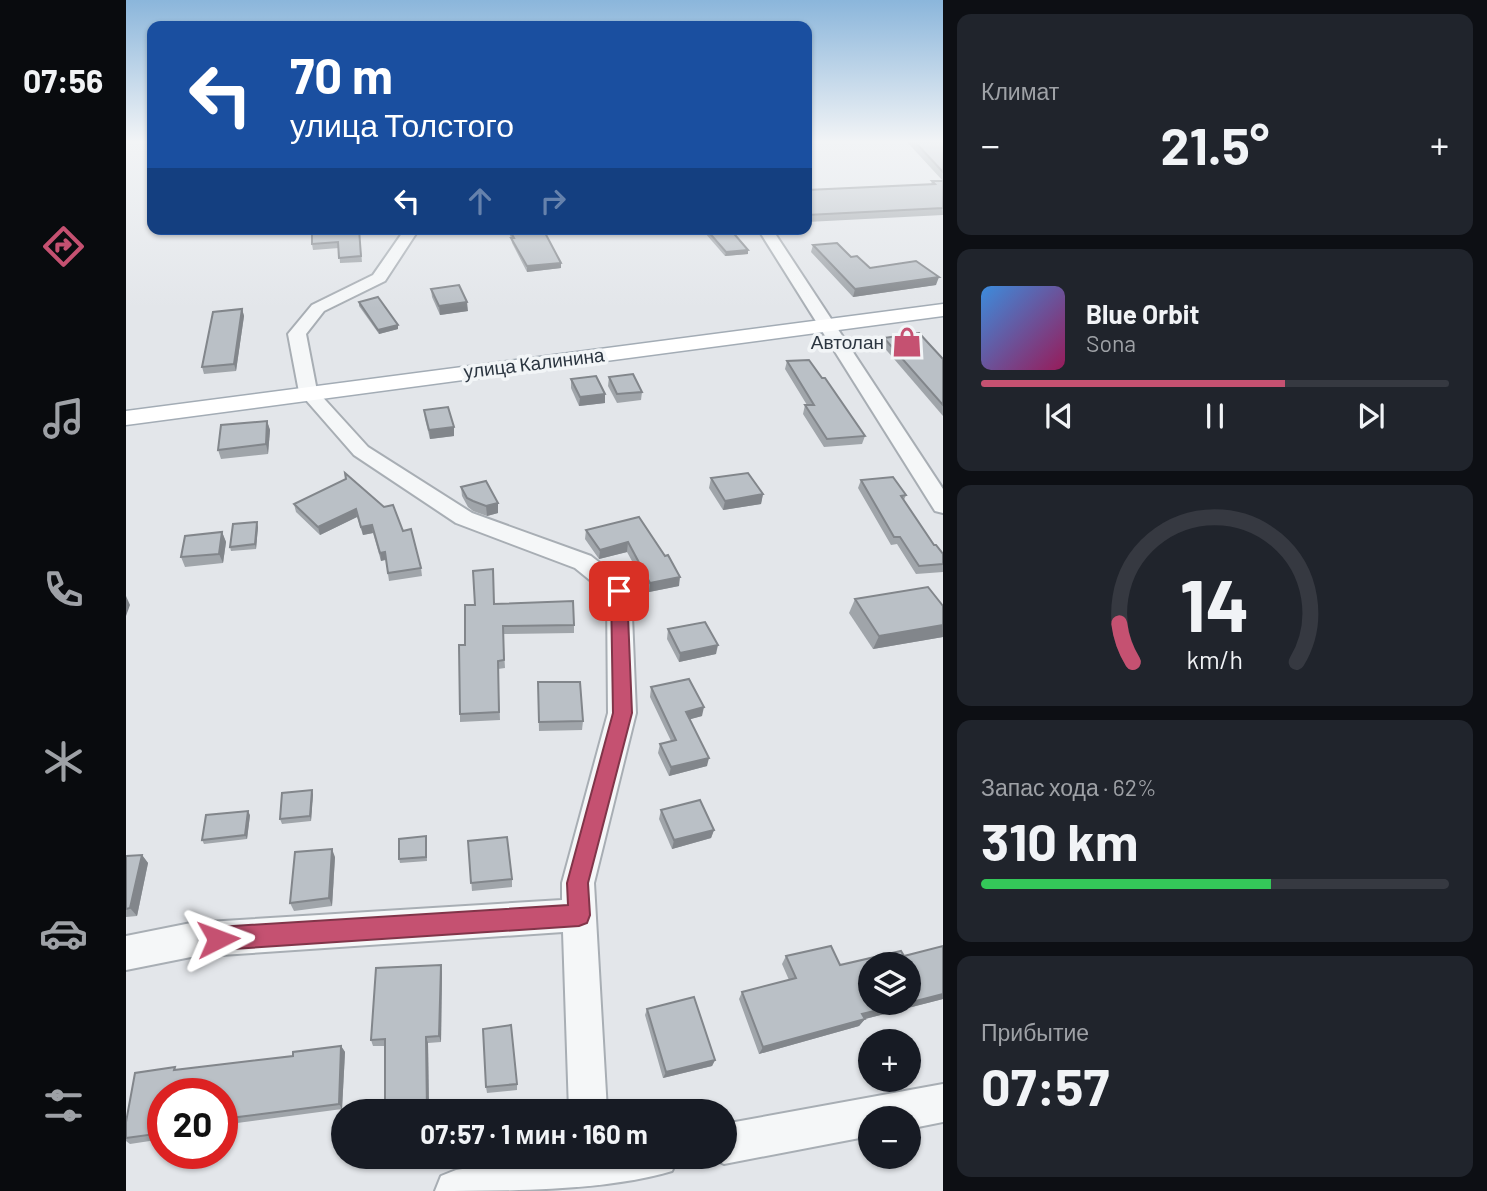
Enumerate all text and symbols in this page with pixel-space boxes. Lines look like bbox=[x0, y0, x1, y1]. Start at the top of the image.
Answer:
text: 70 m bbox=[290, 45, 393, 104]
icon: left bbox=[175, 49, 266, 140]
text: 07:56 bbox=[23, 61, 103, 99]
text: Климат bbox=[981, 77, 1059, 105]
text: улица Толстого bbox=[290, 105, 514, 143]
text: 21.5° bbox=[1161, 113, 1269, 175]
text: − bbox=[981, 121, 1000, 167]
text: + bbox=[1430, 121, 1449, 167]
icon: left bbox=[388, 182, 426, 220]
icon: ahead bbox=[461, 182, 499, 220]
icon: right bbox=[534, 182, 572, 220]
icon: directions bbox=[39, 222, 88, 271]
text: Blue Orbit bbox=[1086, 298, 1199, 329]
shop icon: Автолан bbox=[890, 325, 924, 359]
text: Sona bbox=[1086, 329, 1136, 357]
place label: Автолан bbox=[811, 330, 884, 353]
street label: улица Калинина bbox=[462, 342, 606, 383]
icon: music bbox=[39, 394, 88, 443]
icon: previous bbox=[1040, 397, 1078, 435]
icon: pause bbox=[1196, 397, 1234, 435]
icon: next bbox=[1352, 397, 1390, 435]
text: 14 bbox=[1180, 559, 1250, 647]
pin bbox=[589, 561, 649, 621]
icon: phone bbox=[39, 565, 88, 614]
icon: arrive bbox=[600, 572, 638, 610]
text: km/h bbox=[1187, 643, 1243, 673]
icon: climate bbox=[39, 737, 88, 786]
text: Запас хода · 62% bbox=[981, 773, 1156, 801]
text: 310 km bbox=[981, 809, 1139, 871]
position arrow bbox=[181, 902, 255, 976]
icon: car bbox=[39, 909, 88, 958]
map controls bbox=[858, 952, 921, 1169]
button: layers bbox=[858, 952, 921, 1015]
text: Прибытие bbox=[981, 1018, 1089, 1046]
button: + bbox=[858, 1029, 921, 1092]
text: 07:57 bbox=[981, 1054, 1109, 1116]
speed limit sign: 20 bbox=[147, 1078, 238, 1169]
icon: filters bbox=[39, 1081, 88, 1130]
button: − bbox=[858, 1106, 921, 1169]
text: 07:57 · 1 мин · 160 m bbox=[420, 1118, 648, 1149]

